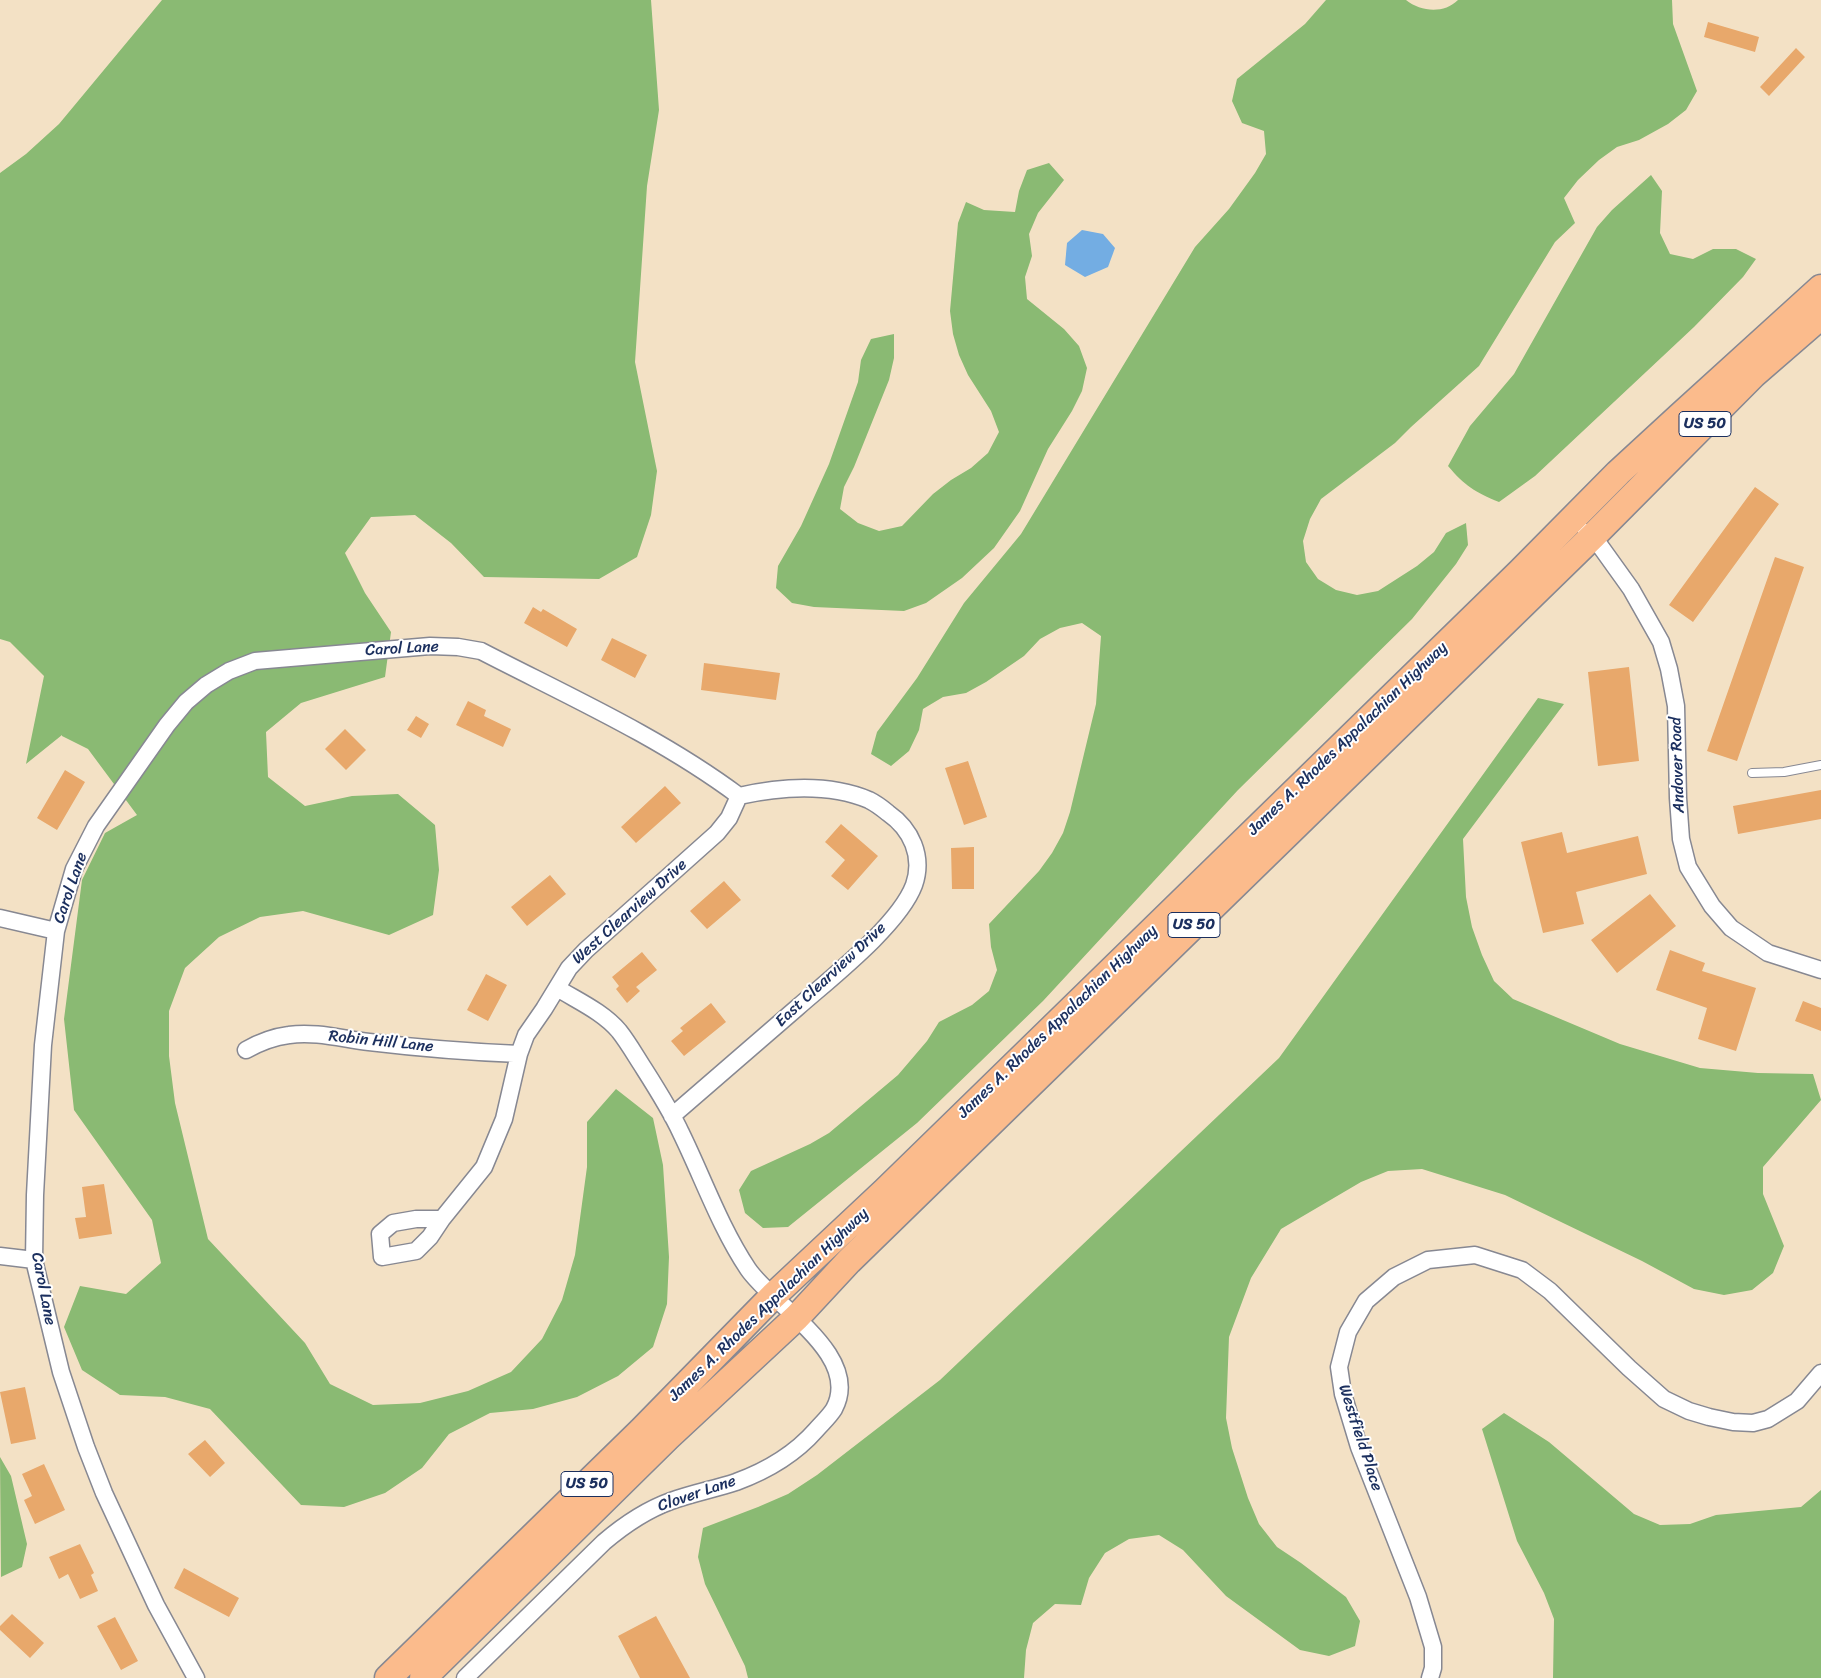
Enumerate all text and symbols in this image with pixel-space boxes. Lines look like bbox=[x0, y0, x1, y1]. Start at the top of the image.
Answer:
road number: US 50 bbox=[1679, 412, 1731, 436]
street label: Carol Lane bbox=[365, 637, 439, 661]
street label: James A. Rhodes Appalachian Highway bbox=[1244, 638, 1452, 840]
street label: Andover Road bbox=[1667, 717, 1689, 813]
street label: Carol Lane bbox=[50, 850, 92, 926]
street label: West Clearview Drive bbox=[569, 855, 691, 969]
road number: US 50 bbox=[1168, 912, 1220, 938]
street label: East Clearview Drive bbox=[772, 919, 890, 1031]
street label: James A. Rhodes Appalachian Highway bbox=[954, 921, 1162, 1123]
street label: Robin Hill Lane bbox=[328, 1027, 434, 1057]
street label: James A. Rhodes Appalachian Highway bbox=[665, 1204, 873, 1406]
street label: Carol Lane bbox=[27, 1251, 59, 1327]
street label: Westfield Place bbox=[1334, 1382, 1386, 1494]
road number: US 50 bbox=[561, 1472, 613, 1496]
street label: Clover Lane bbox=[655, 1472, 739, 1516]

